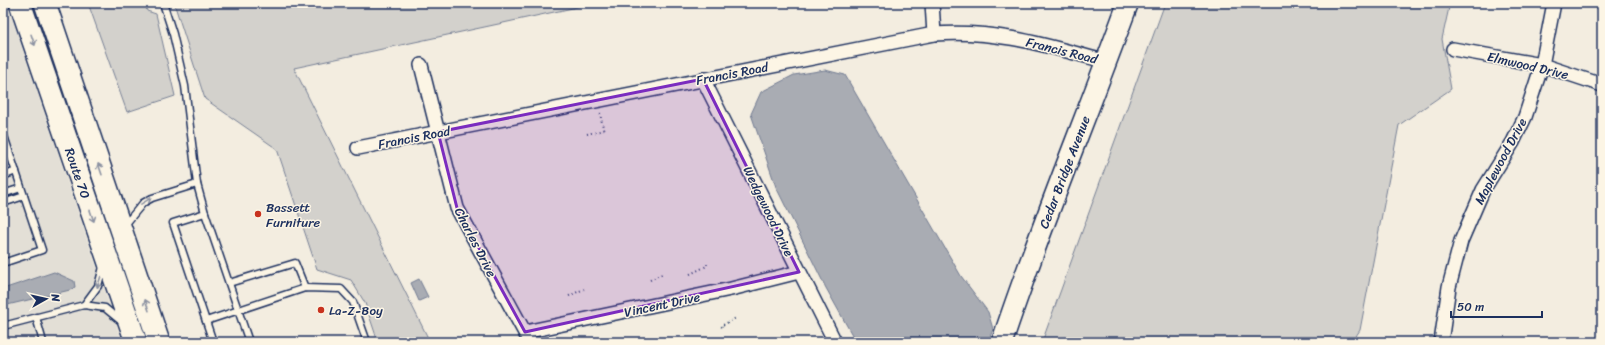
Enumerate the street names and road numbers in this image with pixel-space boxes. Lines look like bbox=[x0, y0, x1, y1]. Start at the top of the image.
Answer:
street label: Francis Road bbox=[1024, 30, 1101, 71]
street label: Elmwood Drive bbox=[1485, 45, 1571, 86]
street label: Francis Road bbox=[694, 55, 771, 92]
street label: Cedar Bridge Avenue bbox=[1032, 112, 1097, 232]
street label: Maplewood Drive bbox=[1468, 114, 1533, 209]
street label: Francis Road bbox=[376, 119, 453, 156]
street label: Route 70 bbox=[58, 145, 97, 202]
street label: Wedgewood Drive bbox=[737, 162, 800, 260]
street label: Charles Drive bbox=[448, 203, 503, 282]
street label: Vincent Drive bbox=[622, 285, 702, 324]

